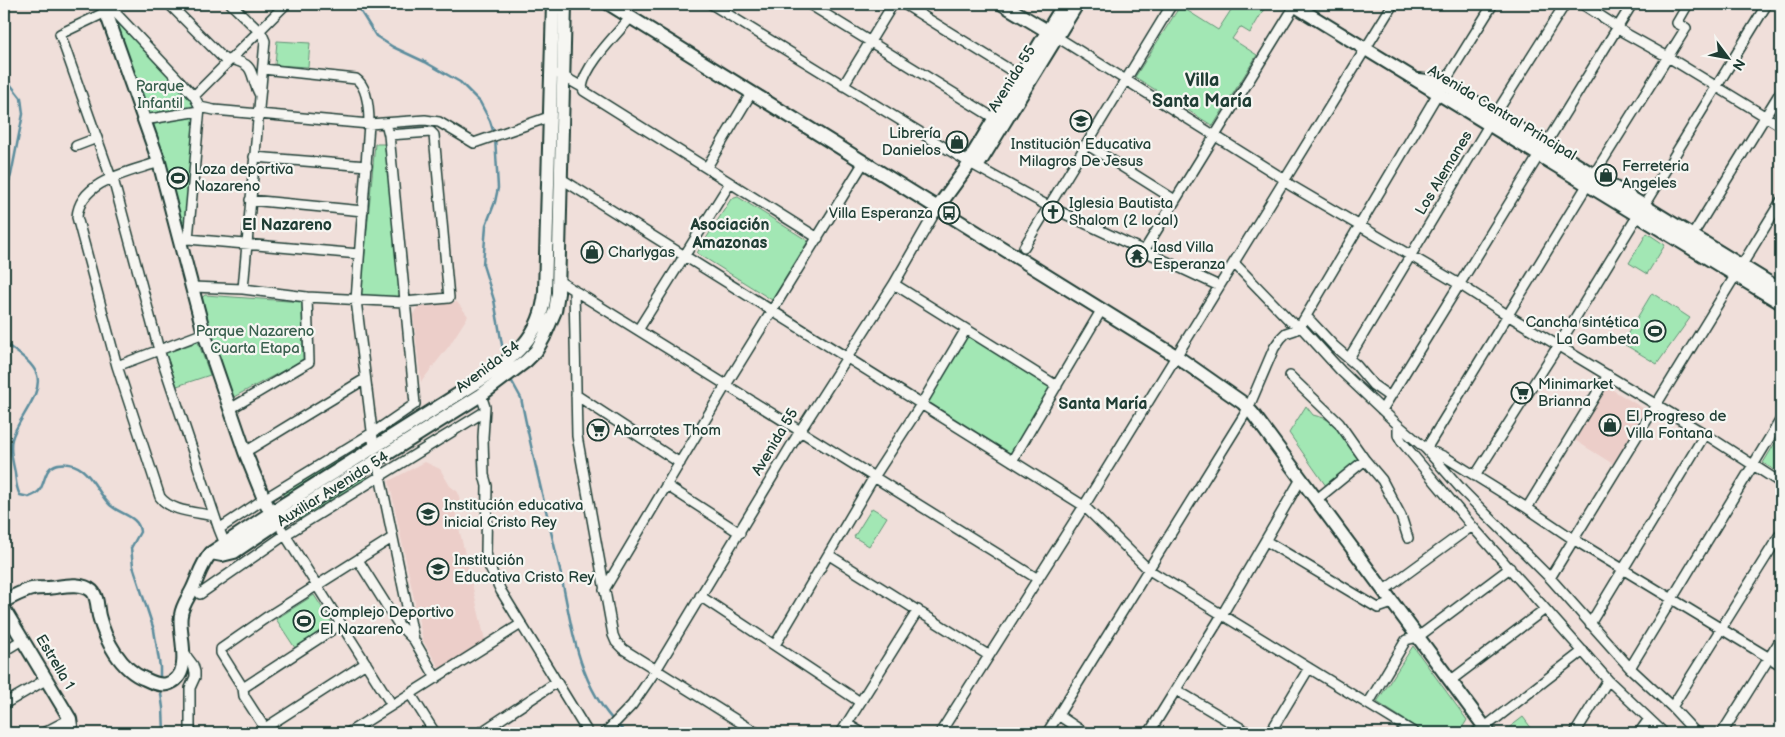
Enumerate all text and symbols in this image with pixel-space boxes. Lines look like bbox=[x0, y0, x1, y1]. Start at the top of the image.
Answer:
north arrow bbox=[1702, 32, 1752, 82]
street label: Avenida 55 bbox=[984, 42, 1040, 116]
text: N bbox=[1729, 56, 1749, 74]
street label: Avenida Central Principal bbox=[1424, 61, 1580, 165]
district label: Villa Santa María bbox=[1152, 70, 1252, 112]
park label: Parque Infantil bbox=[136, 77, 184, 113]
school or university icon: Institución Educativa Milagros De Jesus bbox=[1069, 109, 1093, 133]
place label: Librería Danielos bbox=[882, 124, 942, 160]
street label: Los Alemanes bbox=[1411, 127, 1477, 219]
shop icon: Librería Danielos bbox=[945, 130, 969, 154]
place label: Institución Educativa Milagros De Jesus bbox=[1011, 135, 1151, 171]
place label: Ferreteria Angeles bbox=[1622, 157, 1689, 193]
place label: Loza deportiva Nazareno bbox=[194, 160, 294, 196]
shop icon: Ferreteria Angeles bbox=[1594, 163, 1618, 187]
sports icon: Loza deportiva Nazareno bbox=[166, 166, 190, 190]
place label: Iglesia Bautista Shalom (2 local) bbox=[1069, 194, 1179, 230]
church icon: Iglesia Bautista Shalom (2 local) bbox=[1041, 200, 1065, 224]
bus stop icon: Villa Esperanza bbox=[937, 201, 961, 225]
place label: Villa Esperanza bbox=[829, 204, 933, 223]
district label: El Nazareno bbox=[242, 216, 332, 235]
district label: Asociación Amazonas bbox=[690, 216, 769, 253]
place label: Iasd Villa Esperanza bbox=[1153, 238, 1225, 274]
shop icon: Charlygas bbox=[580, 240, 604, 264]
place label: Charlygas bbox=[608, 243, 676, 262]
temple icon: Iasd Villa Esperanza bbox=[1125, 244, 1149, 268]
place label: Cancha sintética La Gambeta bbox=[1525, 313, 1639, 349]
sports icon: Cancha sintética La Gambeta bbox=[1643, 319, 1667, 343]
park label: Parque Nazareno Cuarta Etapa bbox=[196, 322, 314, 358]
street label: Avenida 54 bbox=[452, 337, 524, 397]
place label: Minimarket Brianna bbox=[1538, 375, 1614, 411]
supermarket icon: Minimarket Brianna bbox=[1510, 381, 1534, 405]
district label: Santa María bbox=[1059, 395, 1147, 414]
street label: Avenida 55 bbox=[748, 405, 802, 479]
place label: El Progreso de Villa Fontana bbox=[1626, 407, 1727, 443]
shop icon: El Progreso de Villa Fontana bbox=[1598, 413, 1622, 437]
supermarket icon: Abarrotes Thom bbox=[586, 418, 610, 442]
place label: Abarrotes Thom bbox=[614, 421, 721, 440]
street label: Auxiliar Avenida 54 bbox=[274, 447, 392, 531]
place label: Institución educativa inicial Cristo Rey bbox=[444, 496, 584, 532]
school or university icon: Institución educativa inicial Cristo Rey bbox=[416, 502, 440, 526]
place label: Institución Educativa Cristo Rey bbox=[454, 551, 595, 587]
school or university icon: Institución Educativa Cristo Rey bbox=[426, 557, 450, 581]
place label: Complejo Deportivo El Nazareno bbox=[320, 603, 454, 639]
sports icon: Complejo Deportivo El Nazareno bbox=[292, 609, 316, 633]
street label: Estrella 1 bbox=[31, 631, 79, 693]

